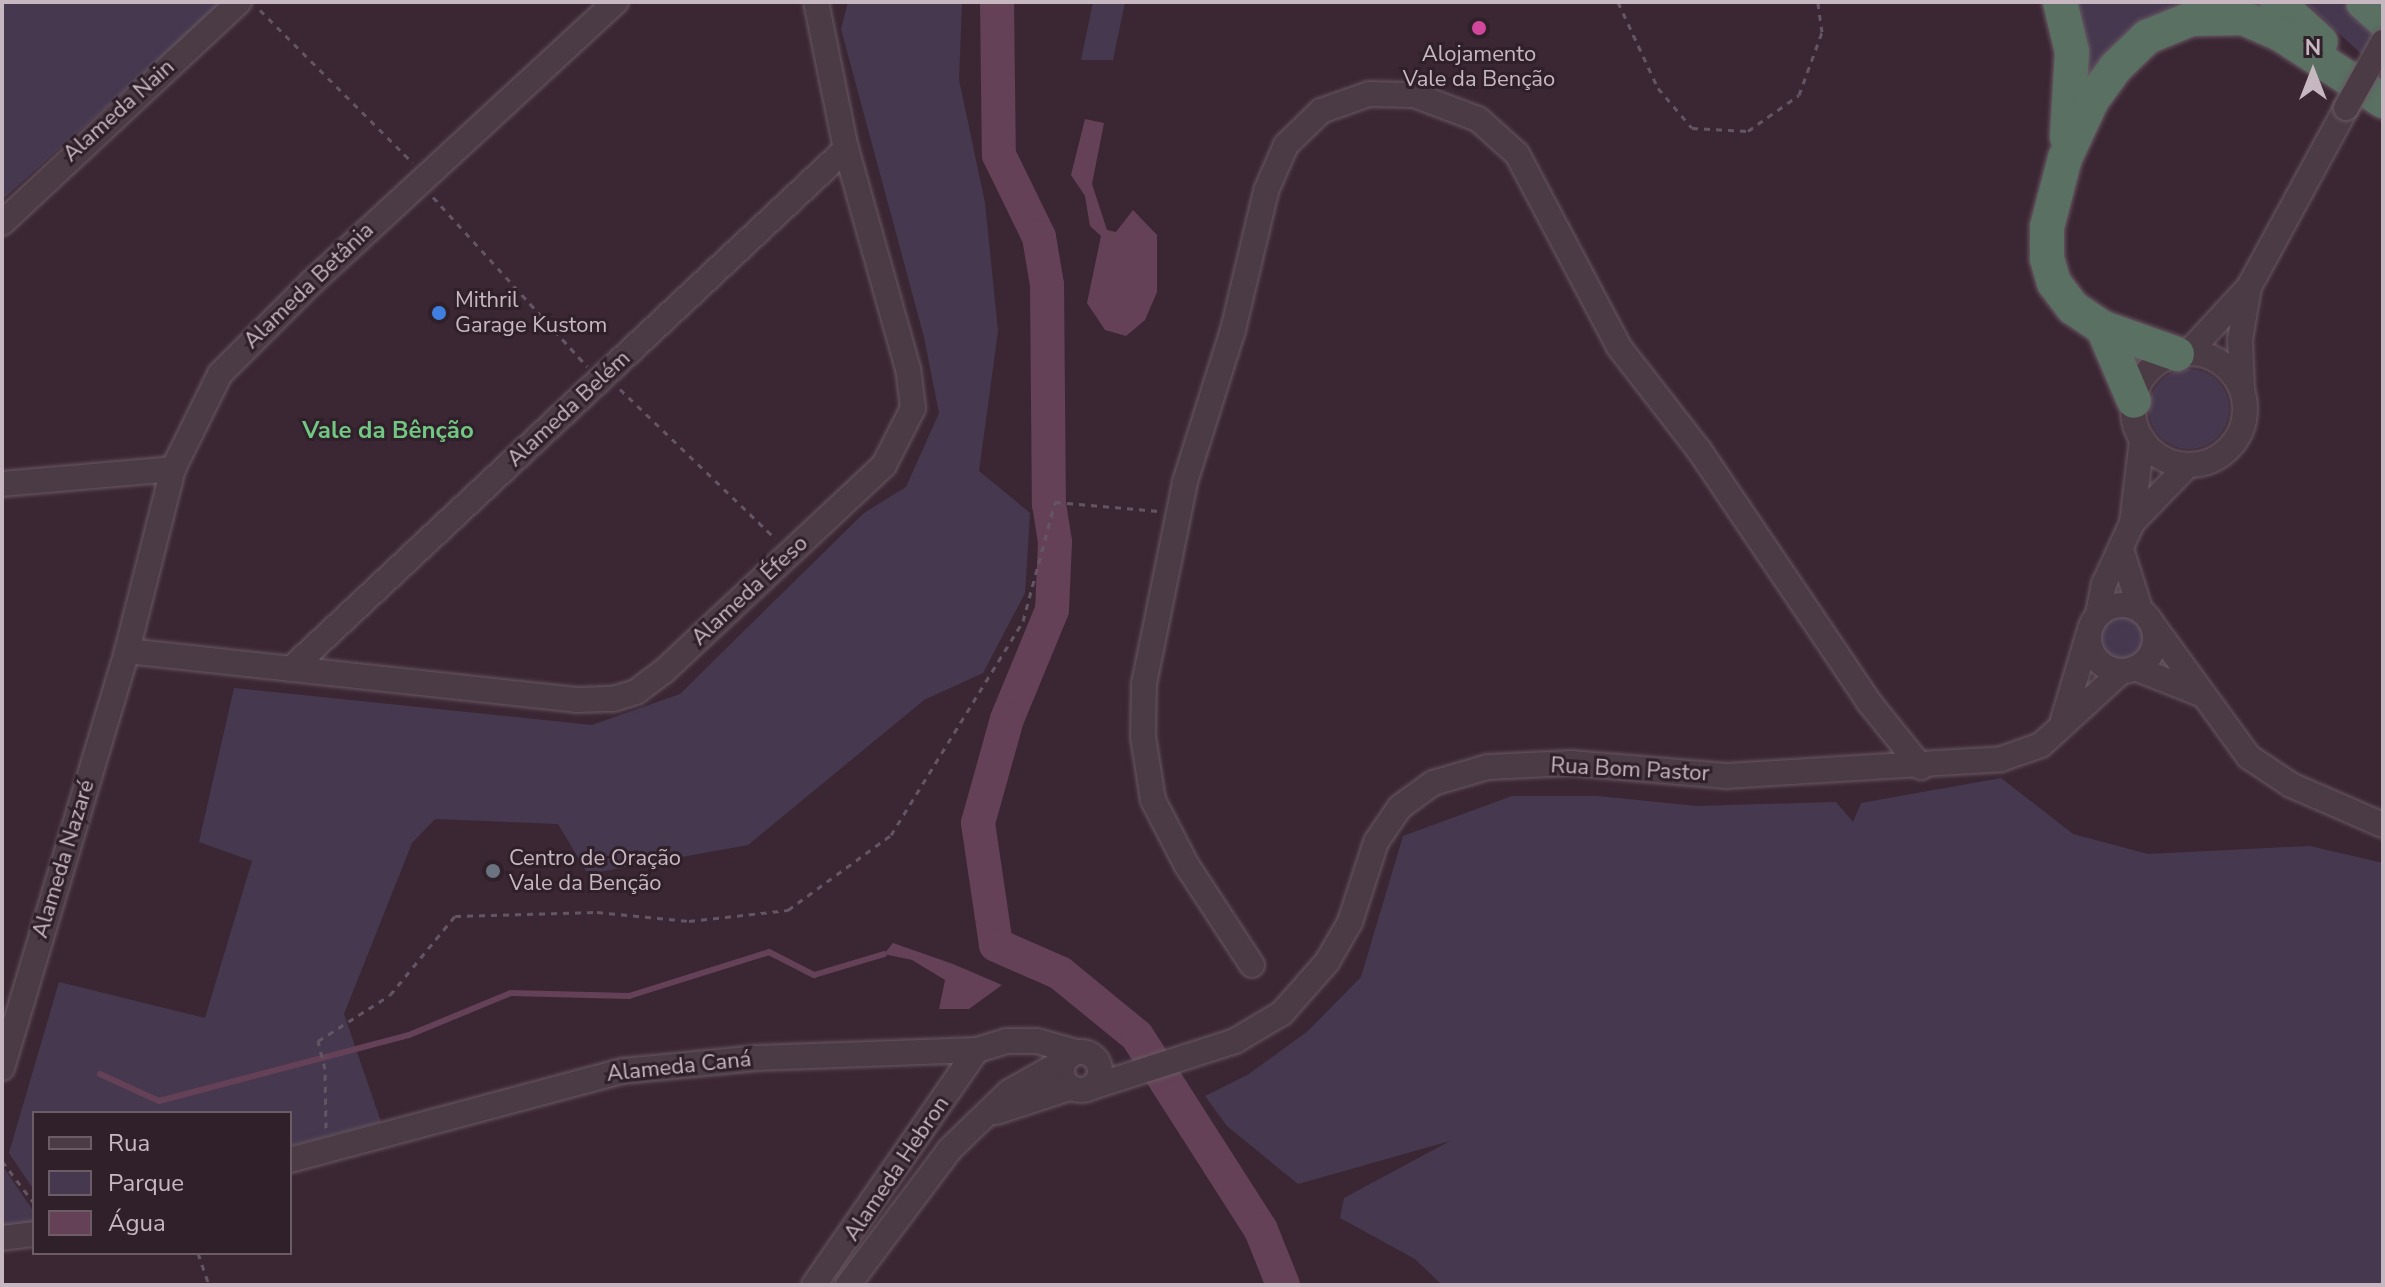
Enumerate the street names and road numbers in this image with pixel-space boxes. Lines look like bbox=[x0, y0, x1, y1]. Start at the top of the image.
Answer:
street label: Alameda Nain bbox=[58, 54, 180, 168]
street label: Alameda Betânia bbox=[239, 217, 379, 355]
street label: Alameda Belém bbox=[502, 345, 636, 473]
street label: Alameda Éfeso bbox=[686, 530, 814, 652]
street label: Rua Bom Pastor bbox=[1550, 753, 1710, 787]
street label: Alameda Nazaré bbox=[27, 777, 101, 941]
street label: Alameda Caná bbox=[605, 1046, 753, 1088]
street label: Alameda Hebron bbox=[839, 1092, 955, 1246]

